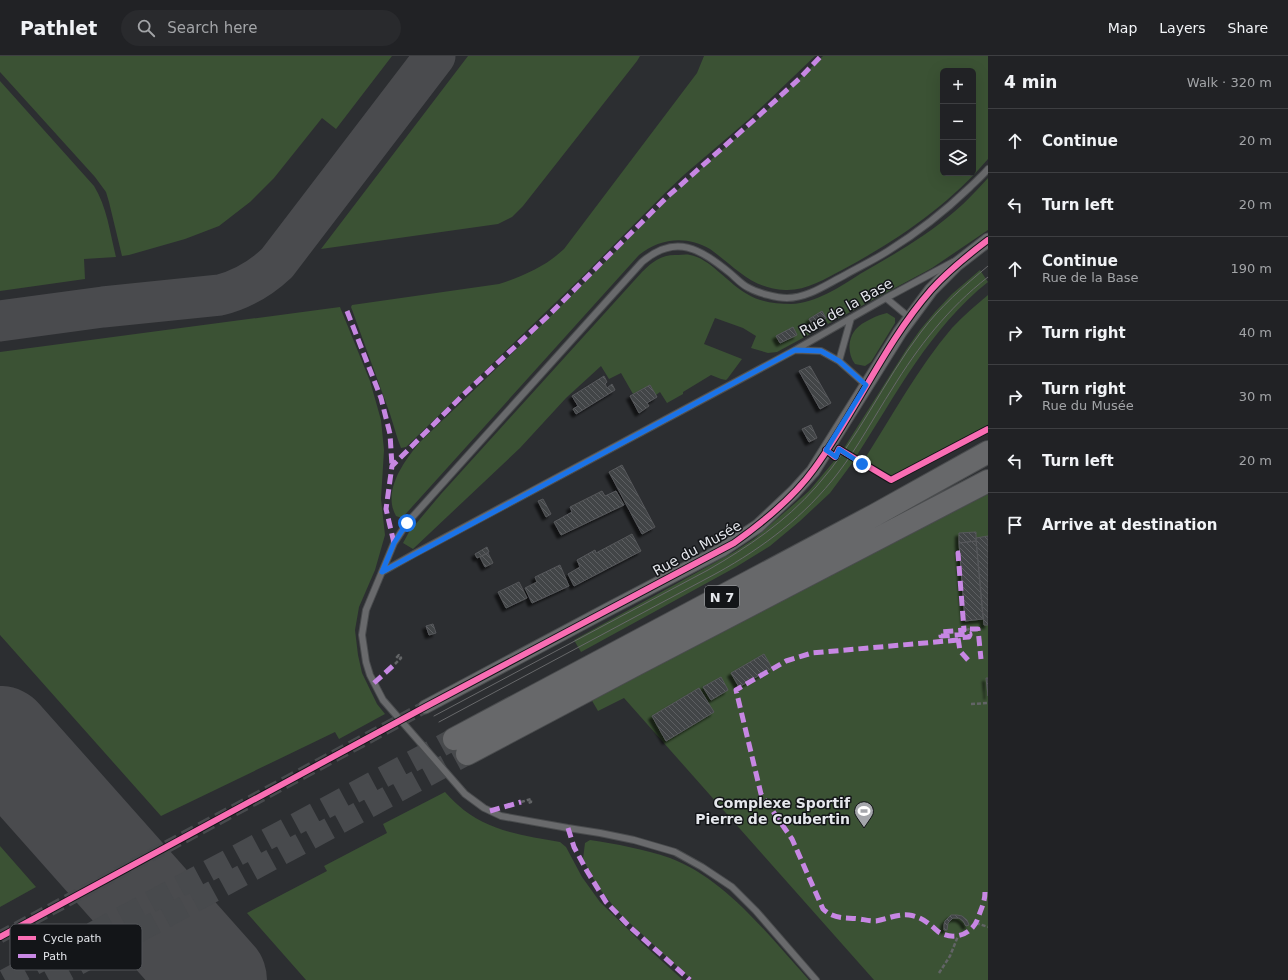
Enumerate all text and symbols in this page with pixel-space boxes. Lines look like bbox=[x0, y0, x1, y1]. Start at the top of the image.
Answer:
search box bbox=[121, 10, 401, 46]
text: Pathlet bbox=[20, 17, 97, 39]
icon: search bbox=[135, 17, 157, 39]
text: Search here bbox=[167, 19, 257, 37]
text: Map bbox=[1108, 20, 1137, 36]
text: Layers bbox=[1159, 20, 1206, 36]
text: Share bbox=[1228, 20, 1268, 36]
map controls bbox=[940, 68, 976, 176]
button: + bbox=[940, 68, 976, 104]
text: 4 min bbox=[1004, 72, 1057, 92]
text: Walk · 320 m bbox=[1187, 75, 1272, 90]
button: − bbox=[940, 104, 976, 140]
icon: ahead bbox=[1004, 130, 1026, 152]
text: Continue bbox=[1042, 132, 1118, 150]
text: 20 m bbox=[1239, 133, 1272, 148]
button: layers bbox=[940, 140, 976, 176]
icon: left bbox=[1004, 194, 1026, 216]
text: Turn left bbox=[1042, 196, 1114, 214]
text: 20 m bbox=[1239, 197, 1272, 212]
text: Continue bbox=[1042, 252, 1118, 270]
icon: ahead bbox=[1004, 258, 1026, 280]
text: 190 m bbox=[1230, 261, 1272, 276]
text: Rue de la Base bbox=[1042, 270, 1139, 285]
street label: Rue de la Base bbox=[797, 275, 895, 339]
icon: right bbox=[1004, 322, 1026, 344]
text: Turn right bbox=[1042, 324, 1126, 342]
text: 40 m bbox=[1239, 325, 1272, 340]
text: Turn right bbox=[1042, 380, 1126, 398]
icon: right bbox=[1004, 386, 1026, 408]
text: 30 m bbox=[1239, 389, 1272, 404]
text: Rue du Musée bbox=[1042, 398, 1134, 413]
icon: left bbox=[1004, 450, 1026, 472]
text: Turn left bbox=[1042, 452, 1114, 470]
text: 20 m bbox=[1239, 453, 1272, 468]
route end bbox=[853, 455, 871, 473]
route start bbox=[398, 514, 416, 532]
icon: arrive bbox=[1004, 514, 1026, 536]
text: Arrive at destination bbox=[1042, 516, 1217, 534]
street label: Rue du Musée bbox=[650, 517, 744, 579]
road number: N 7 bbox=[705, 586, 739, 608]
place label: Complexe Sportif Pierre de Coubertin bbox=[695, 795, 851, 827]
sports icon: Complexe Sportif Pierre de Coubertin bbox=[853, 800, 875, 828]
legend bbox=[10, 924, 142, 970]
text: Cycle path bbox=[43, 932, 102, 945]
text: Path bbox=[43, 950, 67, 963]

